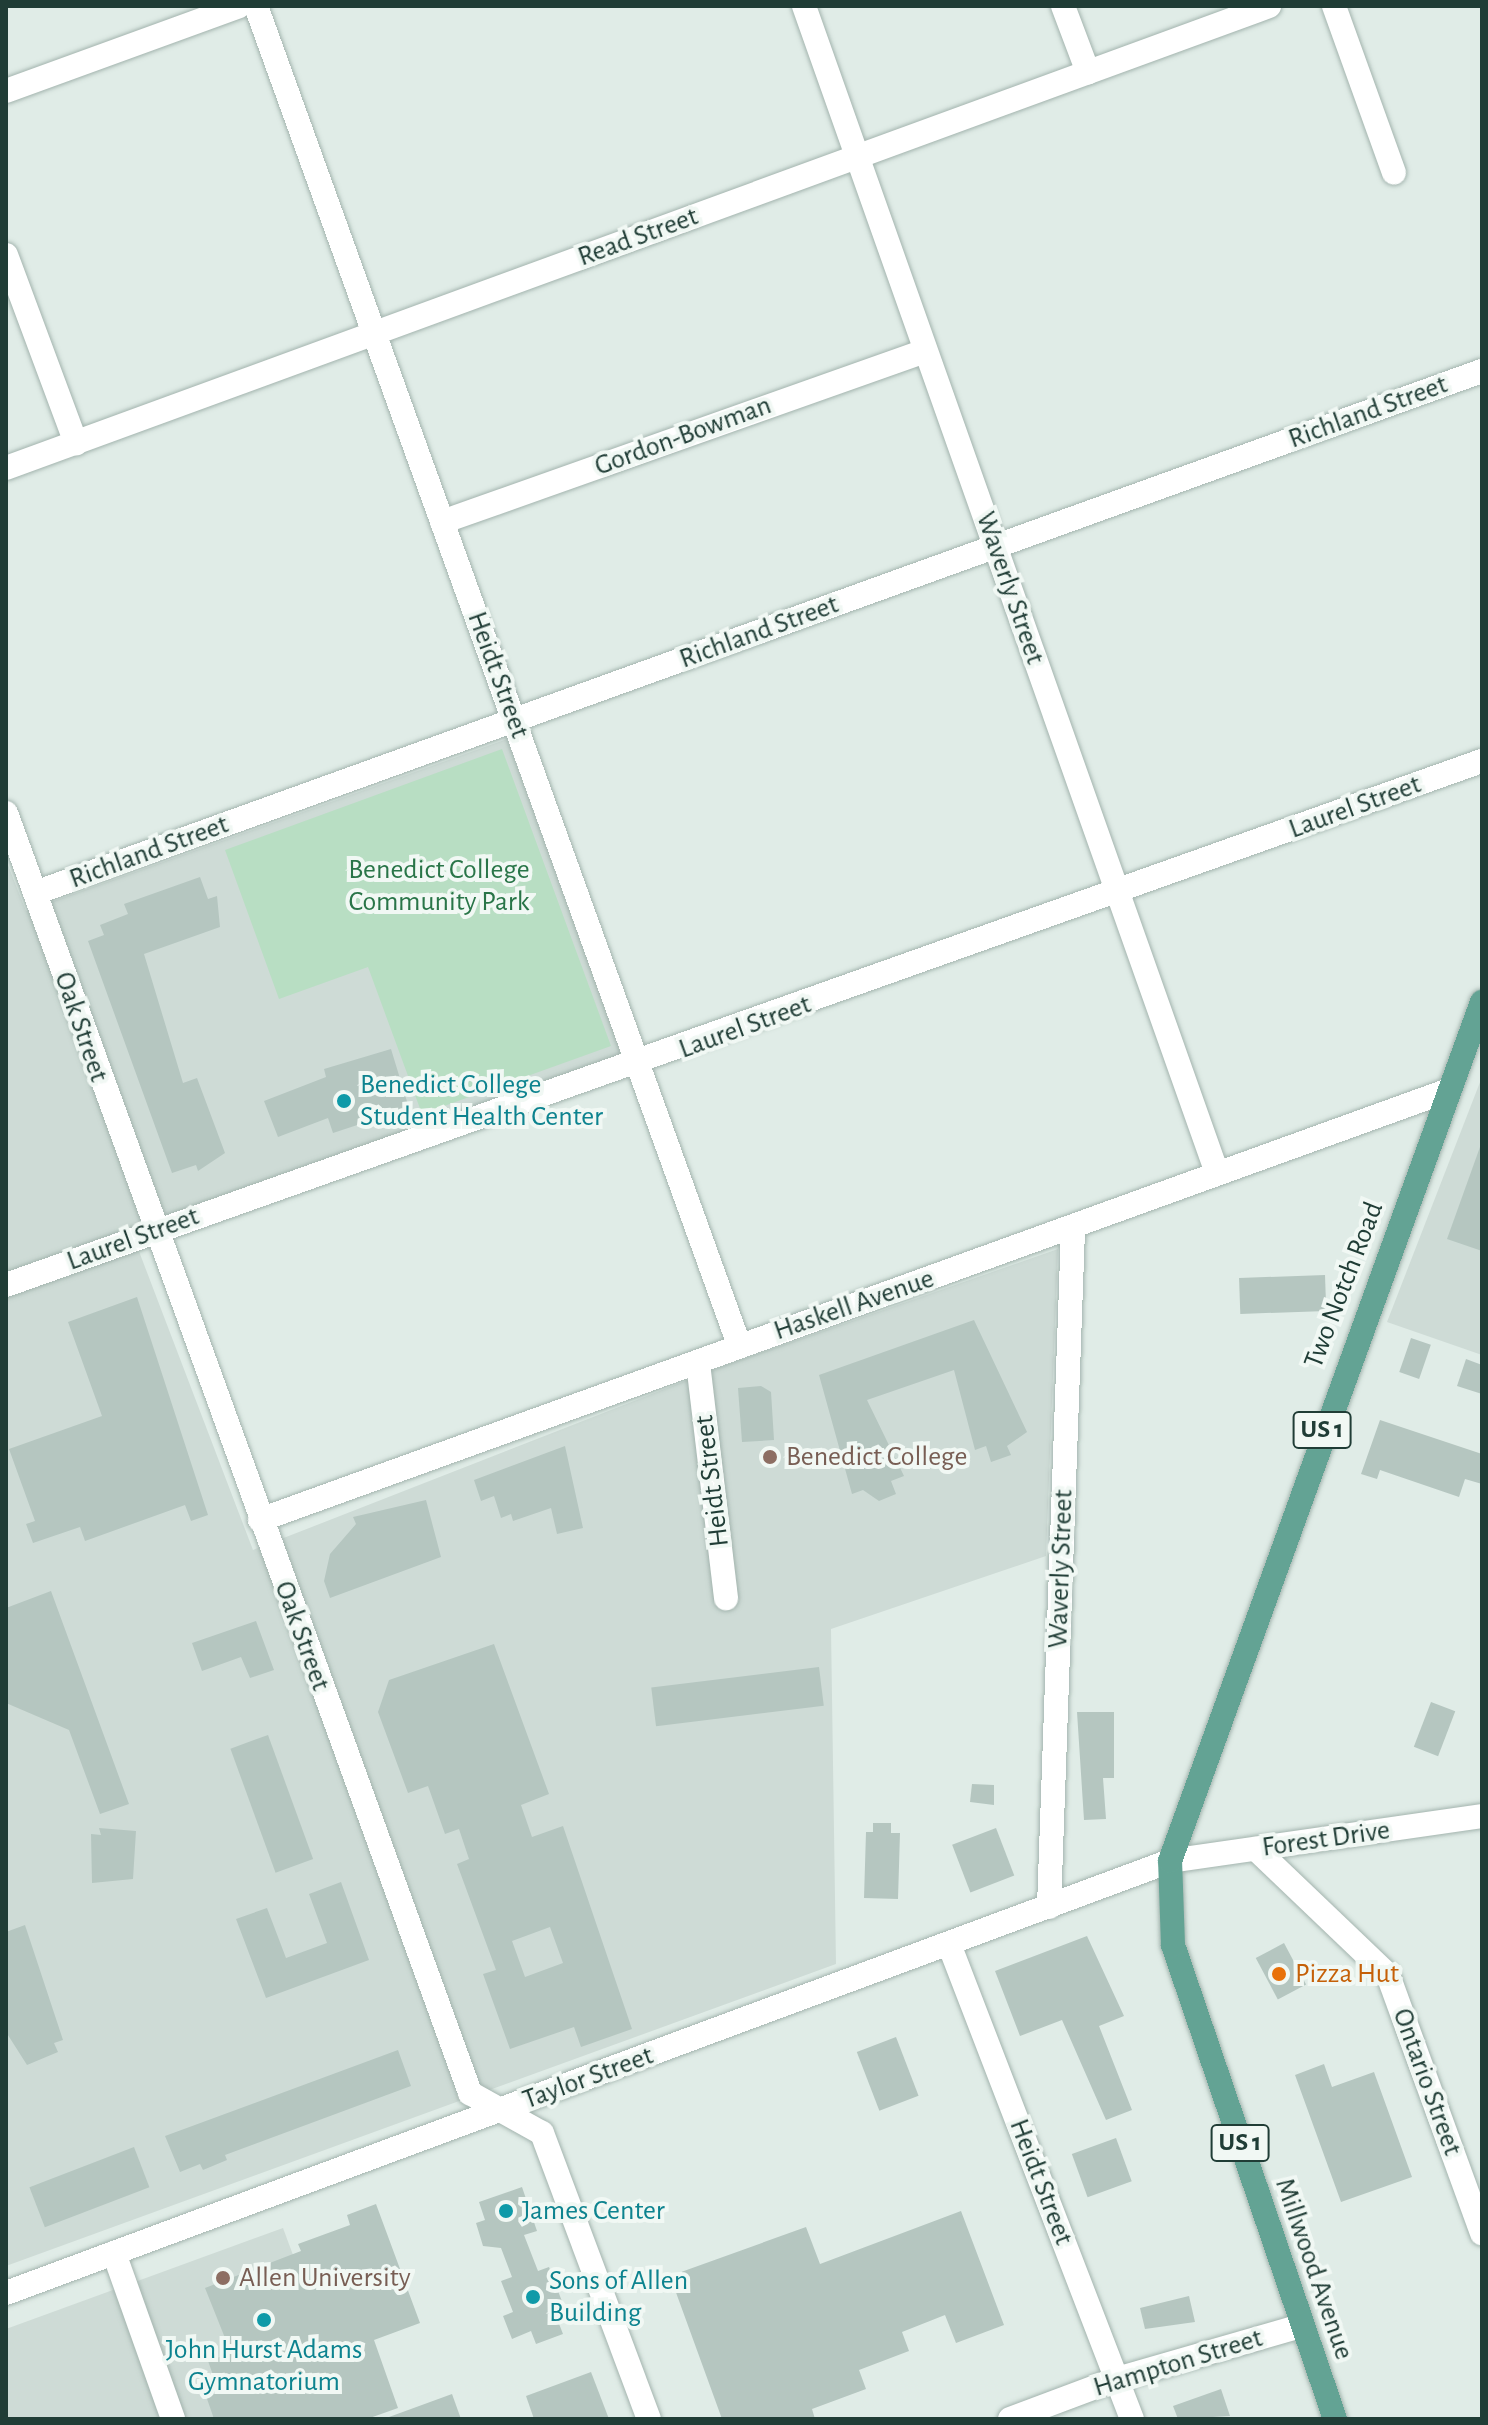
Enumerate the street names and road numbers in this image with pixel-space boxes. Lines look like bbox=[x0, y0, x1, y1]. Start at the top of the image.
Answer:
street label: Read Street bbox=[573, 200, 703, 274]
street label: Richland Street bbox=[1284, 368, 1452, 456]
street label: Gordon-Bowman bbox=[590, 389, 776, 483]
street label: Waverly Street bbox=[968, 507, 1052, 669]
street label: Richland Street bbox=[675, 588, 843, 676]
street label: Heidt Street bbox=[460, 607, 536, 743]
street label: Laurel Street bbox=[1284, 768, 1426, 846]
street label: Richland Street bbox=[65, 808, 233, 896]
street label: Oak Street bbox=[47, 968, 115, 1086]
street label: Laurel Street bbox=[674, 988, 816, 1066]
street label: Two Notch Road bbox=[1297, 1197, 1391, 1373]
street label: Laurel Street bbox=[62, 1200, 204, 1278]
street label: Haskell Avenue bbox=[769, 1262, 939, 1348]
road number: US 1 bbox=[1292, 1408, 1352, 1452]
street label: Heidt Street bbox=[687, 1413, 737, 1549]
street label: Waverly Street bbox=[1041, 1489, 1081, 1649]
street label: Oak Street bbox=[267, 1577, 337, 1695]
street label: Forest Drive bbox=[1260, 1813, 1392, 1865]
street label: Ontario Street bbox=[1385, 2004, 1469, 2160]
street label: Taylor Street bbox=[518, 2039, 658, 2117]
street label: Heidt Street bbox=[1002, 2114, 1080, 2250]
road number: US 1 bbox=[1210, 2121, 1270, 2165]
street label: Millwood Avenue bbox=[1267, 2174, 1361, 2364]
street label: Hampton Street bbox=[1089, 2321, 1267, 2405]

